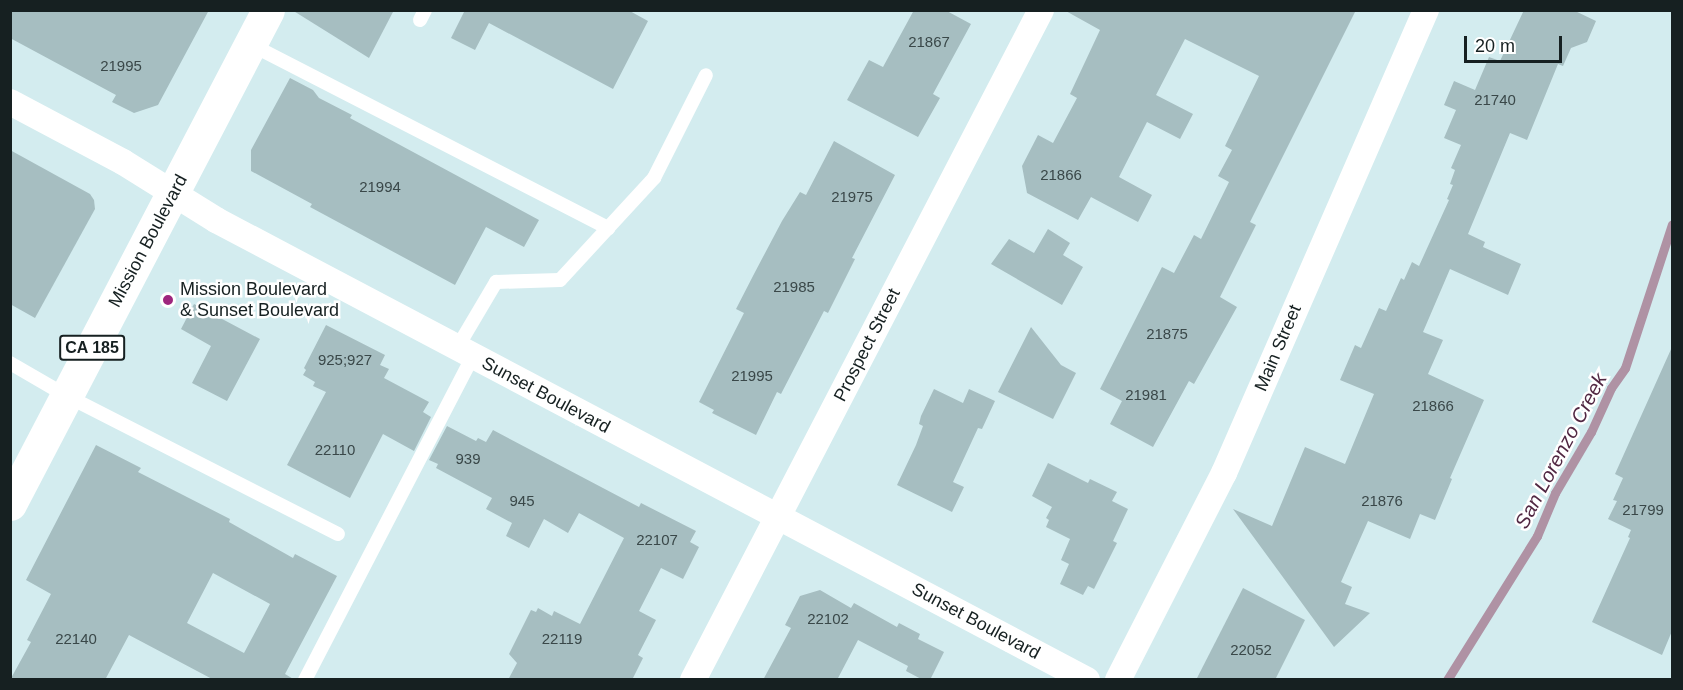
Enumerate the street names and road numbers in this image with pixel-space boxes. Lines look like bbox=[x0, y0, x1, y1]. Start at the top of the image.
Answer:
street label: Mission Boulevard bbox=[104, 171, 192, 311]
street label: Prospect Street bbox=[829, 285, 905, 405]
street label: Main Street bbox=[1250, 301, 1306, 395]
road number: CA 185 bbox=[58, 335, 127, 361]
street label: Sunset Boulevard bbox=[478, 352, 614, 438]
street label: Sunset Boulevard bbox=[908, 578, 1044, 664]

